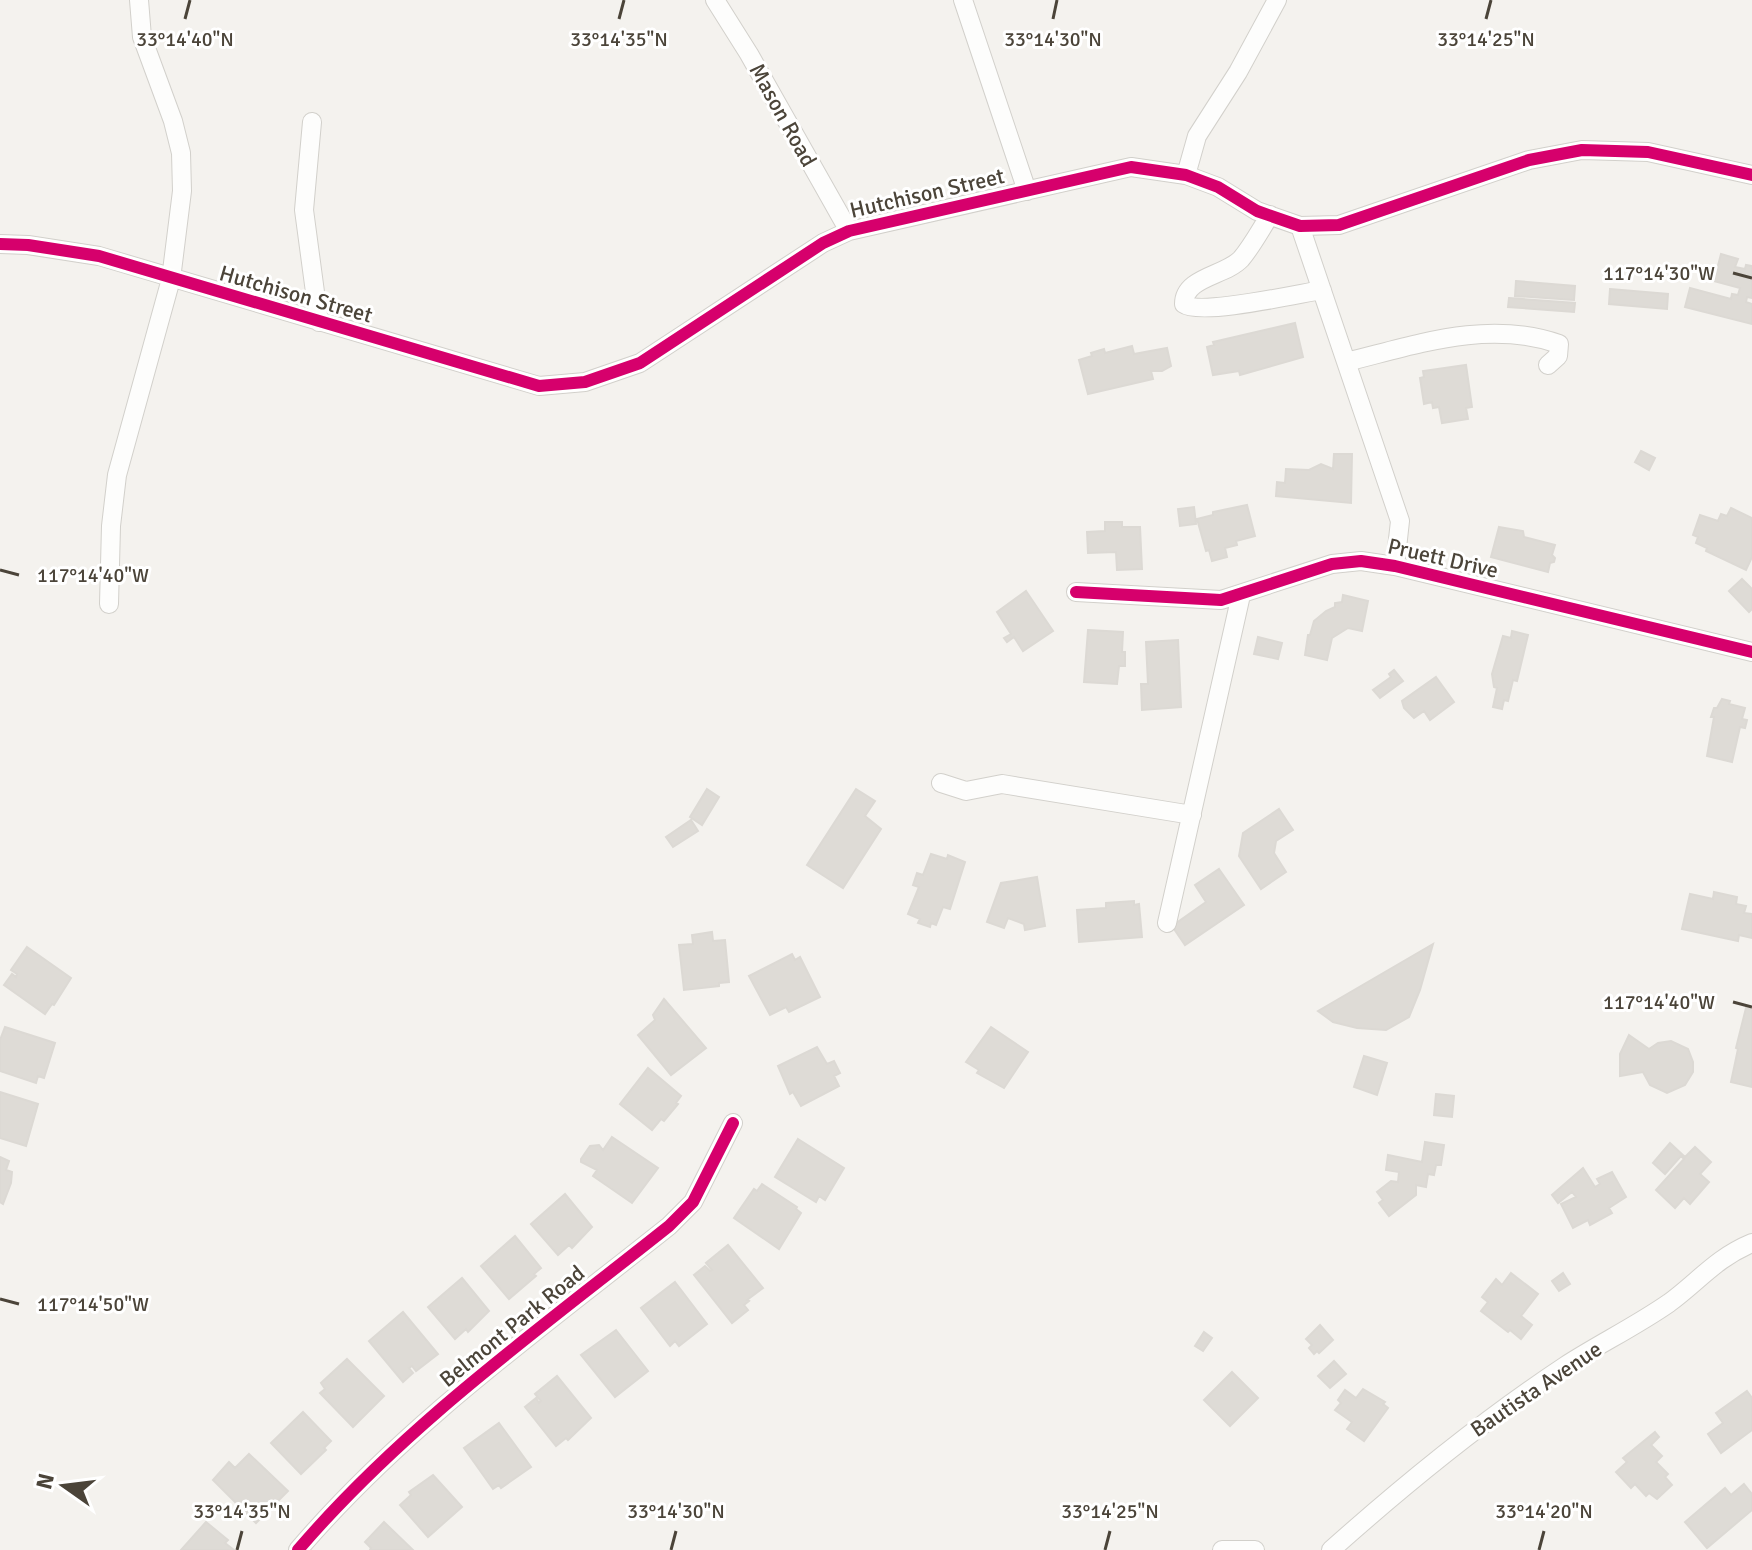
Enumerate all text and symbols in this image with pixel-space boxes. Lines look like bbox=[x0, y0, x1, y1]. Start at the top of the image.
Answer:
text: 33°14'40"N bbox=[136, 27, 234, 52]
text: 33°14'35"N bbox=[570, 27, 668, 52]
text: 33°14'30"N bbox=[1004, 27, 1102, 52]
text: 33°14'25"N bbox=[1437, 27, 1535, 52]
street label: Mason Road bbox=[744, 59, 822, 171]
street label: Hutchison Street bbox=[847, 162, 1007, 224]
street label: Hutchison Street bbox=[216, 259, 376, 329]
text: 117°14'30"W bbox=[1603, 261, 1715, 286]
street label: Pruett Drive bbox=[1385, 532, 1501, 584]
text: 117°14'40"W bbox=[37, 563, 149, 588]
text: 117°14'40"W bbox=[1603, 990, 1715, 1015]
street label: Belmont Park Road bbox=[434, 1259, 590, 1393]
text: 117°14'50"W bbox=[37, 1292, 149, 1317]
street label: Bautista Avenue bbox=[1465, 1335, 1607, 1443]
north arrow bbox=[24, 1446, 104, 1526]
text: N bbox=[30, 1471, 60, 1492]
text: 33°14'35"N bbox=[193, 1499, 291, 1524]
text: 33°14'30"N bbox=[627, 1499, 725, 1524]
text: 33°14'25"N bbox=[1061, 1499, 1159, 1524]
text: 33°14'20"N bbox=[1495, 1499, 1593, 1524]

